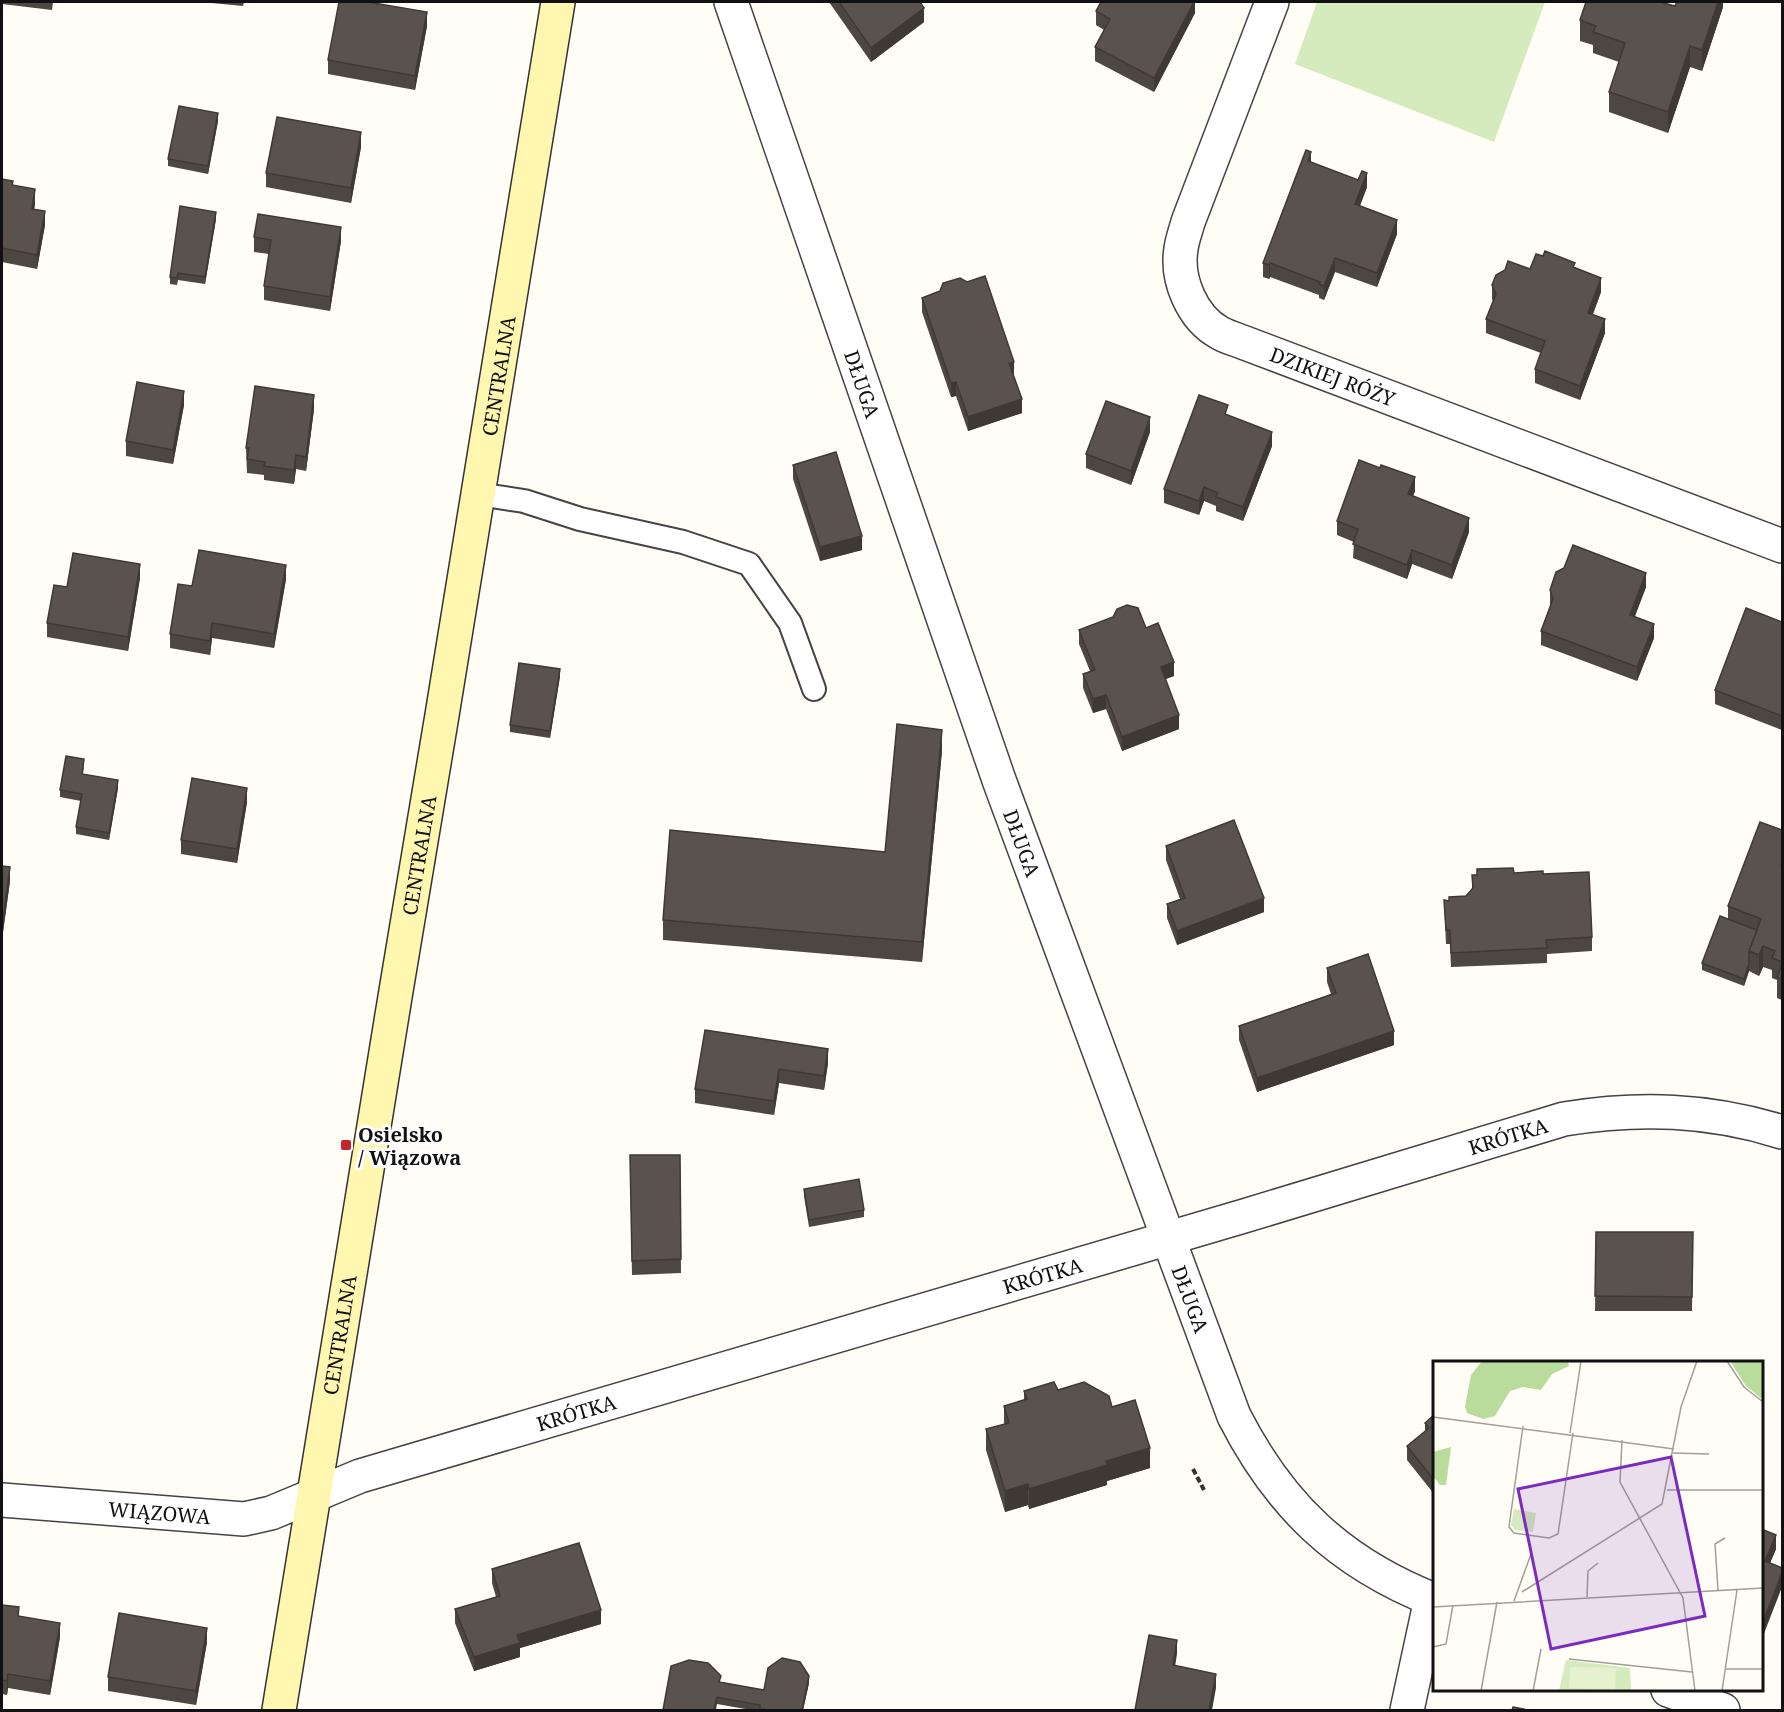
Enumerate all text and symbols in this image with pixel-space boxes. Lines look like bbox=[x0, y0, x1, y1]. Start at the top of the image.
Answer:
street label: CENTRALNA bbox=[475, 313, 521, 438]
street label: DZIKIEJ RÓŻY bbox=[1266, 340, 1400, 412]
street label: DŁUGA bbox=[838, 347, 887, 422]
street label: CENTRALNA bbox=[395, 792, 442, 917]
street label: DŁUGA bbox=[998, 806, 1047, 881]
street label: KRÓTKA bbox=[1465, 1111, 1552, 1161]
place label: Osielsko / Wiązowa bbox=[358, 1121, 461, 1171]
marker: Osielsko / Wiązowa bbox=[339, 1138, 353, 1152]
street label: KRÓTKA bbox=[999, 1251, 1086, 1300]
street label: DŁUGA bbox=[1166, 1261, 1216, 1337]
street label: CENTRALNA bbox=[316, 1272, 362, 1397]
inset map bbox=[1433, 1361, 1763, 1691]
street label: KRÓTKA bbox=[533, 1388, 620, 1437]
street label: WIĄZOWA bbox=[107, 1495, 212, 1530]

